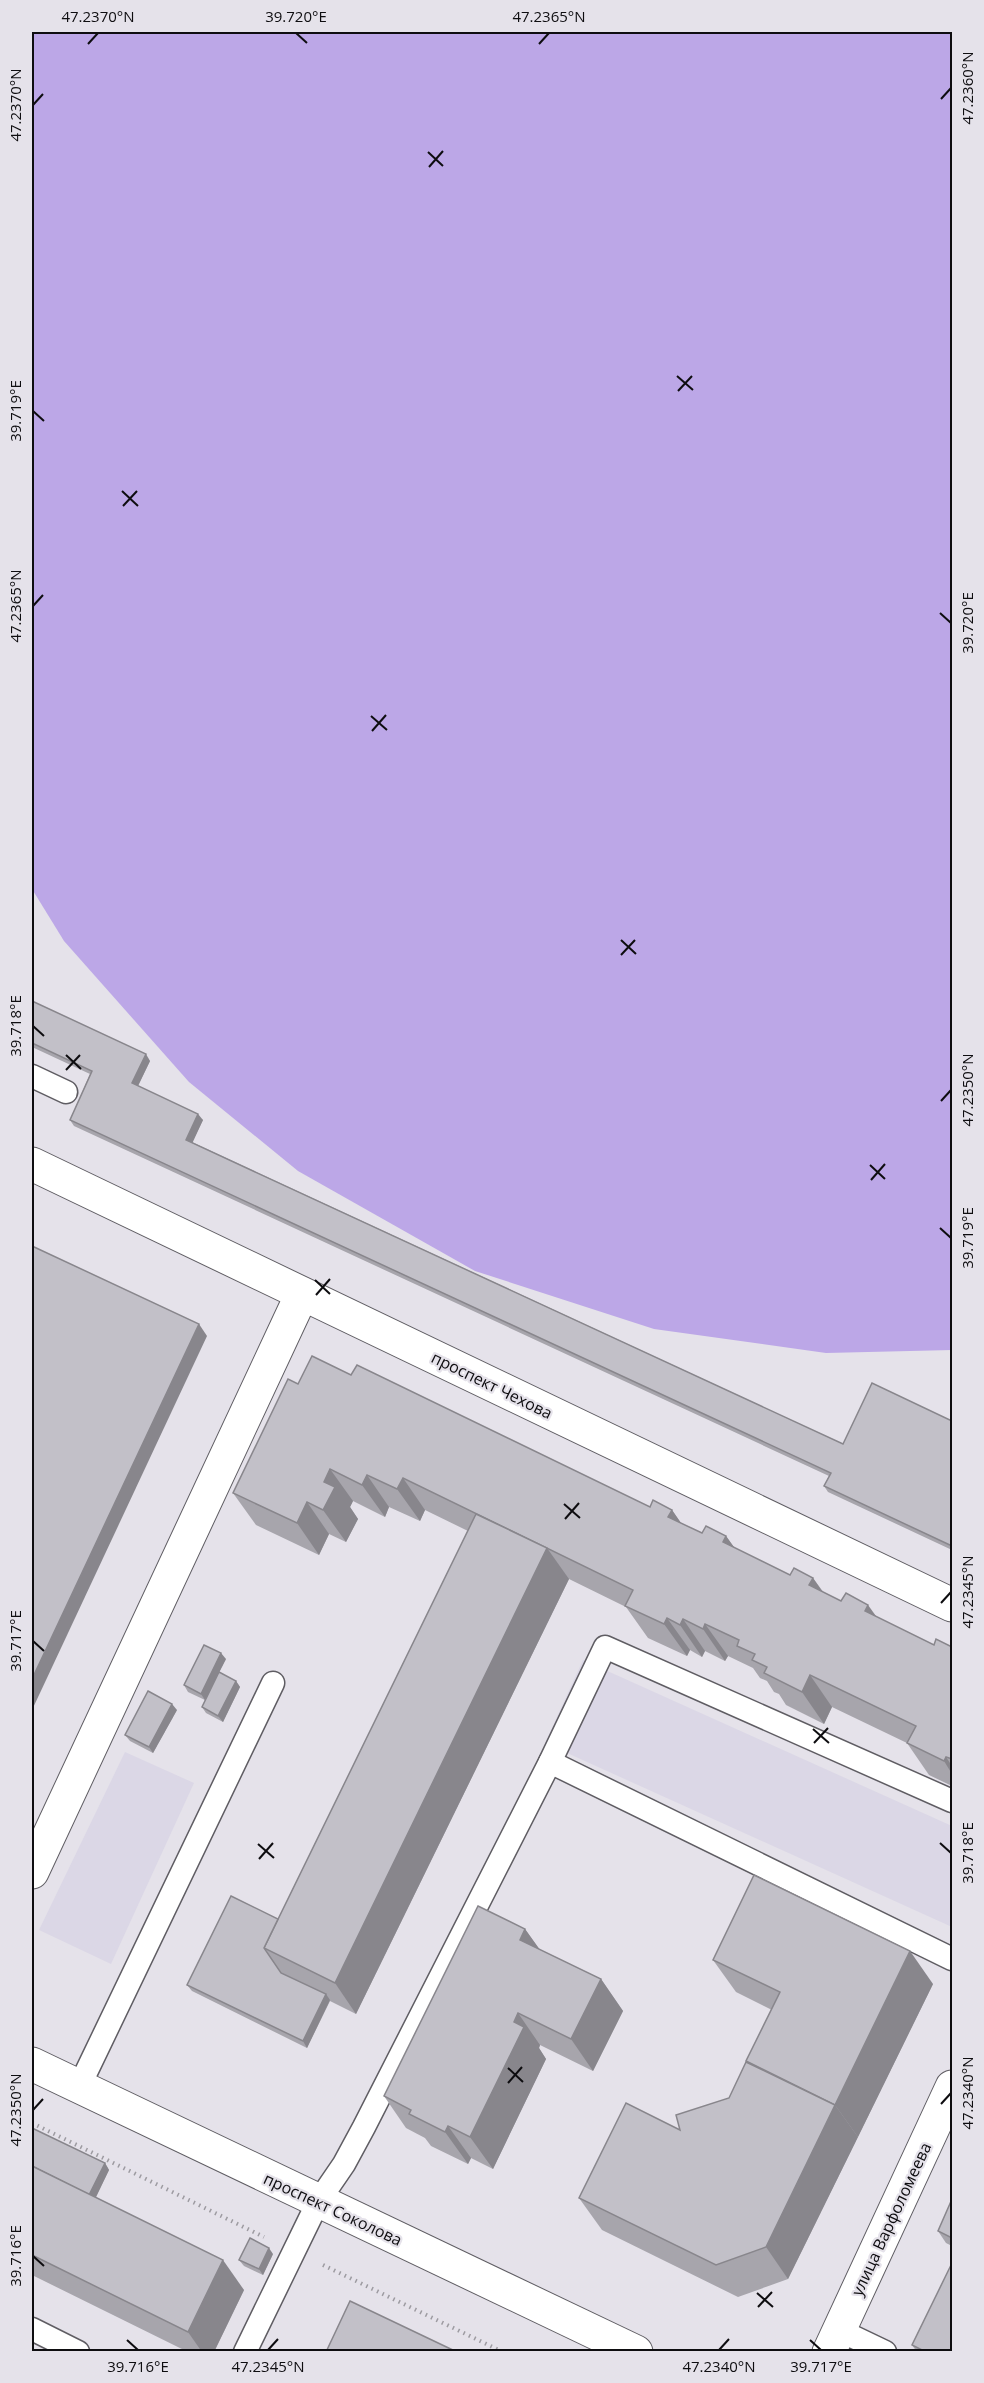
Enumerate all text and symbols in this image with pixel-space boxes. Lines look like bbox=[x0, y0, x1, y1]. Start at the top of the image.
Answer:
text: 47.2370°N bbox=[61, 6, 135, 26]
text: 39.720°E bbox=[265, 6, 327, 26]
text: 47.2365°N bbox=[512, 6, 586, 26]
text: 47.2360°N bbox=[957, 51, 977, 125]
text: 47.2370°N bbox=[5, 68, 25, 142]
text: 39.719°E bbox=[5, 380, 25, 442]
text: 47.2365°N bbox=[5, 569, 25, 643]
text: 39.720°E bbox=[957, 592, 977, 654]
text: 39.718°E bbox=[5, 995, 25, 1057]
text: 47.2350°N bbox=[957, 1053, 977, 1127]
text: 39.719°E bbox=[957, 1207, 977, 1269]
street label: проспект Чехова bbox=[428, 1346, 556, 1424]
text: 47.2345°N bbox=[957, 1555, 977, 1629]
text: 39.717°E bbox=[5, 1610, 25, 1672]
text: 39.718°E bbox=[957, 1822, 977, 1884]
text: 47.2340°N bbox=[957, 2056, 977, 2130]
text: 47.2350°N bbox=[5, 2073, 25, 2147]
street label: улица Варфоломеева bbox=[846, 2139, 936, 2299]
street label: проспект Соколова bbox=[260, 2167, 406, 2251]
text: 39.716°E bbox=[5, 2225, 25, 2287]
text: 39.716°E bbox=[107, 2356, 169, 2376]
text: 47.2345°N bbox=[231, 2356, 305, 2376]
text: 47.2340°N bbox=[682, 2356, 756, 2376]
text: 39.717°E bbox=[790, 2356, 852, 2376]

